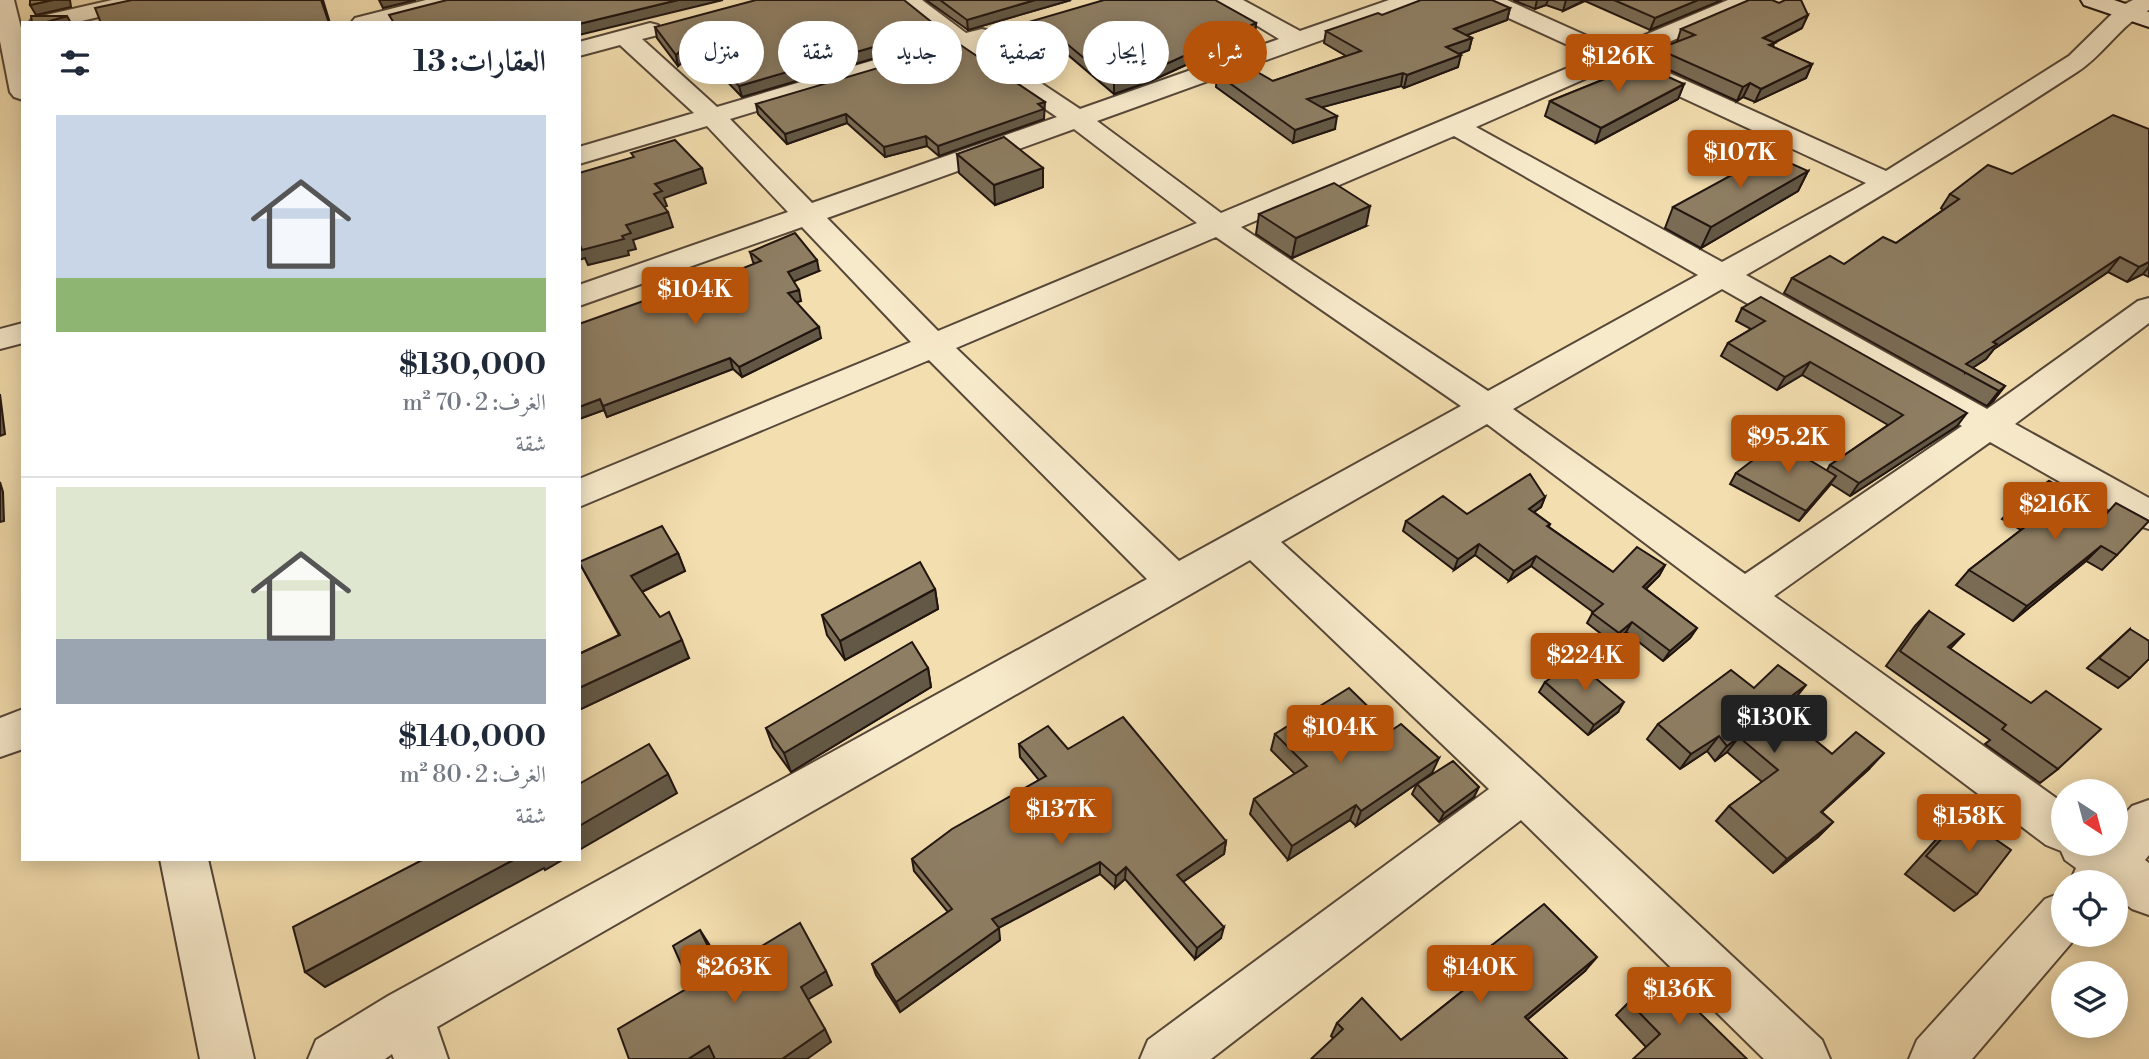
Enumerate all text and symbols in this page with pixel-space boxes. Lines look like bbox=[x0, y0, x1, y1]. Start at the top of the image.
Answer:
chip: منزل bbox=[679, 21, 764, 84]
chip: شقة bbox=[778, 21, 858, 84]
chip: جديد bbox=[872, 21, 962, 84]
chip: تصفية bbox=[976, 21, 1069, 84]
chip: إيجار bbox=[1083, 21, 1169, 84]
chip: شراء bbox=[1183, 21, 1267, 84]
pin: $126K bbox=[1569, 34, 1667, 94]
text: العقارات: 13 bbox=[413, 43, 546, 81]
text: $126K bbox=[1582, 43, 1654, 71]
icon: filters bbox=[56, 44, 94, 82]
pin: $107K bbox=[1691, 130, 1789, 190]
text: $107K bbox=[1704, 139, 1776, 167]
icon: home bbox=[238, 161, 364, 287]
pin: $104K bbox=[646, 268, 744, 327]
text: $104K bbox=[658, 276, 732, 304]
text: $130,000 bbox=[399, 346, 546, 384]
text: الغرف: 2 · 70 m² bbox=[402, 389, 546, 417]
pin: $95.2K bbox=[1731, 416, 1845, 475]
text: $95.2K bbox=[1747, 424, 1829, 452]
text: شقة bbox=[516, 430, 546, 458]
pin: $216K bbox=[2006, 482, 2104, 542]
text: $216K bbox=[2019, 491, 2091, 519]
icon: home bbox=[238, 533, 364, 659]
pin: $224K bbox=[1536, 634, 1634, 693]
text: $224K bbox=[1547, 642, 1623, 670]
pin: $130K bbox=[1725, 696, 1823, 755]
text: $130K bbox=[1737, 704, 1811, 732]
pin: $104K bbox=[1291, 706, 1389, 765]
text: $104K bbox=[1303, 714, 1377, 742]
text: $140,000 bbox=[399, 718, 546, 756]
text: الغرف: 2 · 80 m² bbox=[399, 761, 546, 789]
north arrow bbox=[2051, 779, 2128, 856]
map controls bbox=[2051, 779, 2128, 1038]
pin: $137K bbox=[1012, 788, 1110, 847]
pin: $158K bbox=[1920, 794, 2018, 854]
text: $137K bbox=[1026, 796, 1096, 824]
text: شقة bbox=[516, 802, 546, 830]
text: $158K bbox=[1933, 803, 2005, 831]
button: locate bbox=[2051, 870, 2128, 947]
pin: $263K bbox=[685, 946, 783, 1005]
pin: $140K bbox=[1431, 946, 1529, 1005]
text: $263K bbox=[696, 954, 772, 982]
text: $140K bbox=[1443, 954, 1517, 982]
button: layers bbox=[2051, 961, 2128, 1038]
pin: $136K bbox=[1630, 968, 1728, 1027]
text: $136K bbox=[1643, 976, 1715, 1004]

